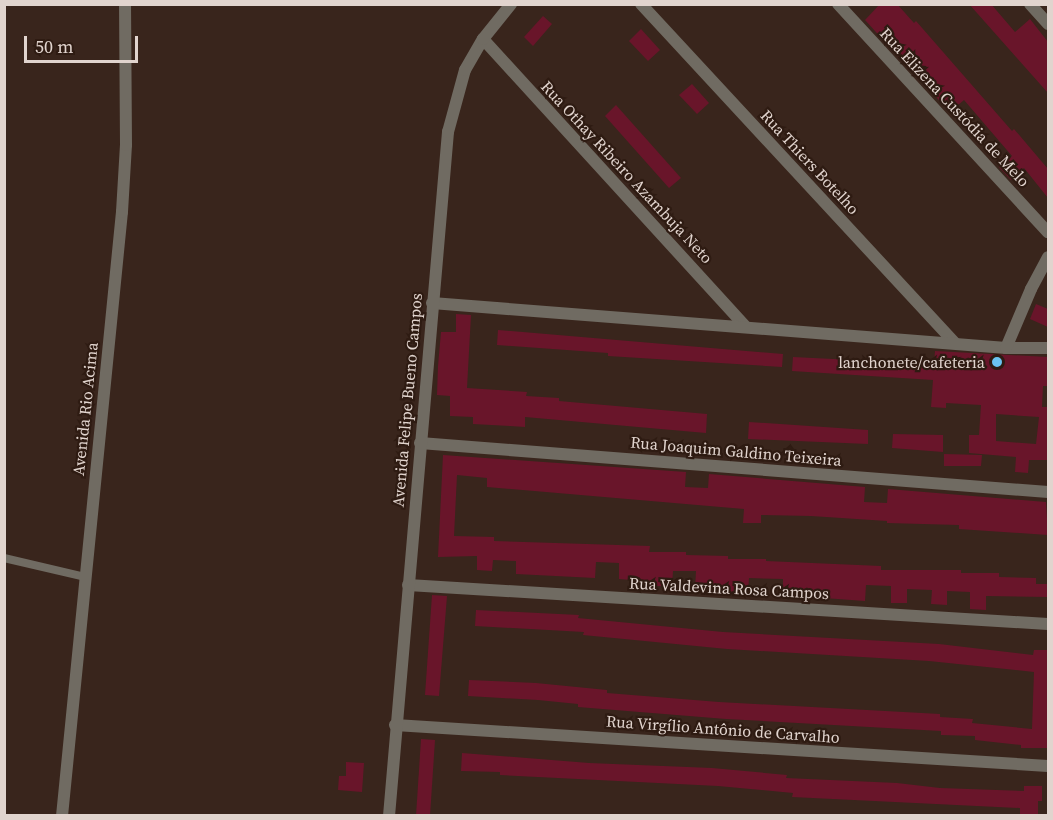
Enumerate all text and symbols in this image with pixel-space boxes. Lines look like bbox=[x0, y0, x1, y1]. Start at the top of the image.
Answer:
scale bar bbox=[27, 24, 141, 62]
street label: Rua Elizena Custódia de Melo bbox=[876, 24, 1034, 190]
text: 50 m bbox=[35, 34, 73, 59]
street label: Rua Othay Ribeiro Azambuja Neto bbox=[537, 77, 717, 267]
street label: Rua Thiers Botelho bbox=[757, 106, 863, 218]
street label: Avenida Felipe Bueno Campos bbox=[388, 292, 426, 508]
street label: Avenida Rio Acima bbox=[68, 341, 102, 477]
place label: lanchonete/cafeteria bbox=[838, 352, 985, 372]
marker: lanchonete/cafeteria bbox=[990, 355, 1004, 369]
street label: Rua Joaquim Galdino Teixeira bbox=[629, 432, 843, 470]
street label: Rua Valdevina Rosa Campos bbox=[628, 573, 830, 603]
street label: Rua Virgílio Antônio de Carvalho bbox=[605, 711, 841, 747]

